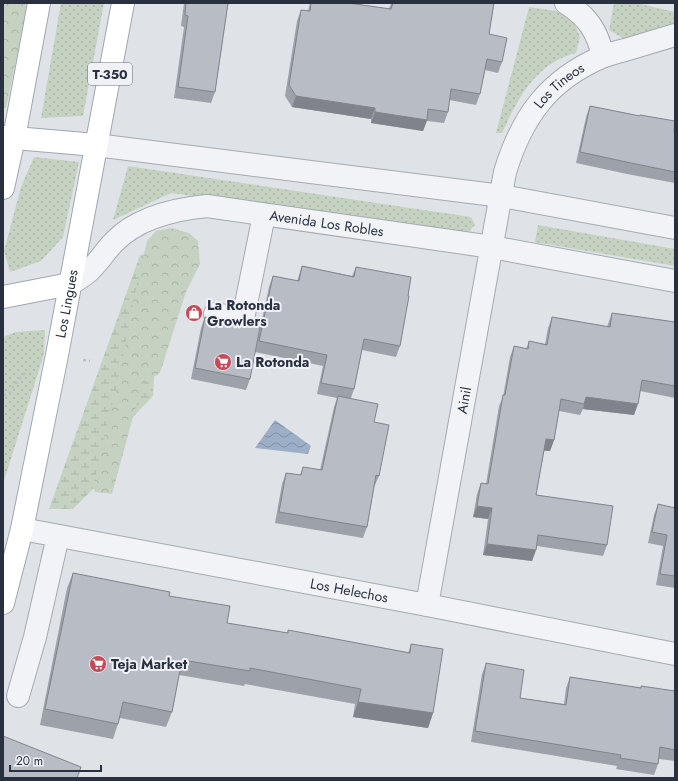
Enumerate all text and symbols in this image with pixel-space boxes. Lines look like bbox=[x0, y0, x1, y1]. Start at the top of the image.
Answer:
street label: Los Tineos bbox=[529, 57, 588, 113]
road number: T-350 bbox=[88, 63, 132, 85]
street label: Avenida Los Robles bbox=[268, 205, 385, 241]
street label: Los Lingues bbox=[50, 268, 83, 340]
place label: La Rotonda Growlers bbox=[207, 295, 280, 331]
shop icon: La Rotonda Growlers bbox=[184, 303, 204, 323]
supermarket icon: La Rotonda bbox=[213, 352, 233, 372]
place label: La Rotonda bbox=[236, 352, 309, 372]
street label: Ainil bbox=[452, 385, 476, 415]
street label: Los Helechos bbox=[309, 573, 390, 608]
supermarket icon: Teja Market bbox=[88, 654, 108, 674]
place label: Teja Market bbox=[111, 654, 188, 674]
scale bar bbox=[10, 747, 101, 773]
text: 20 m bbox=[16, 752, 43, 770]

